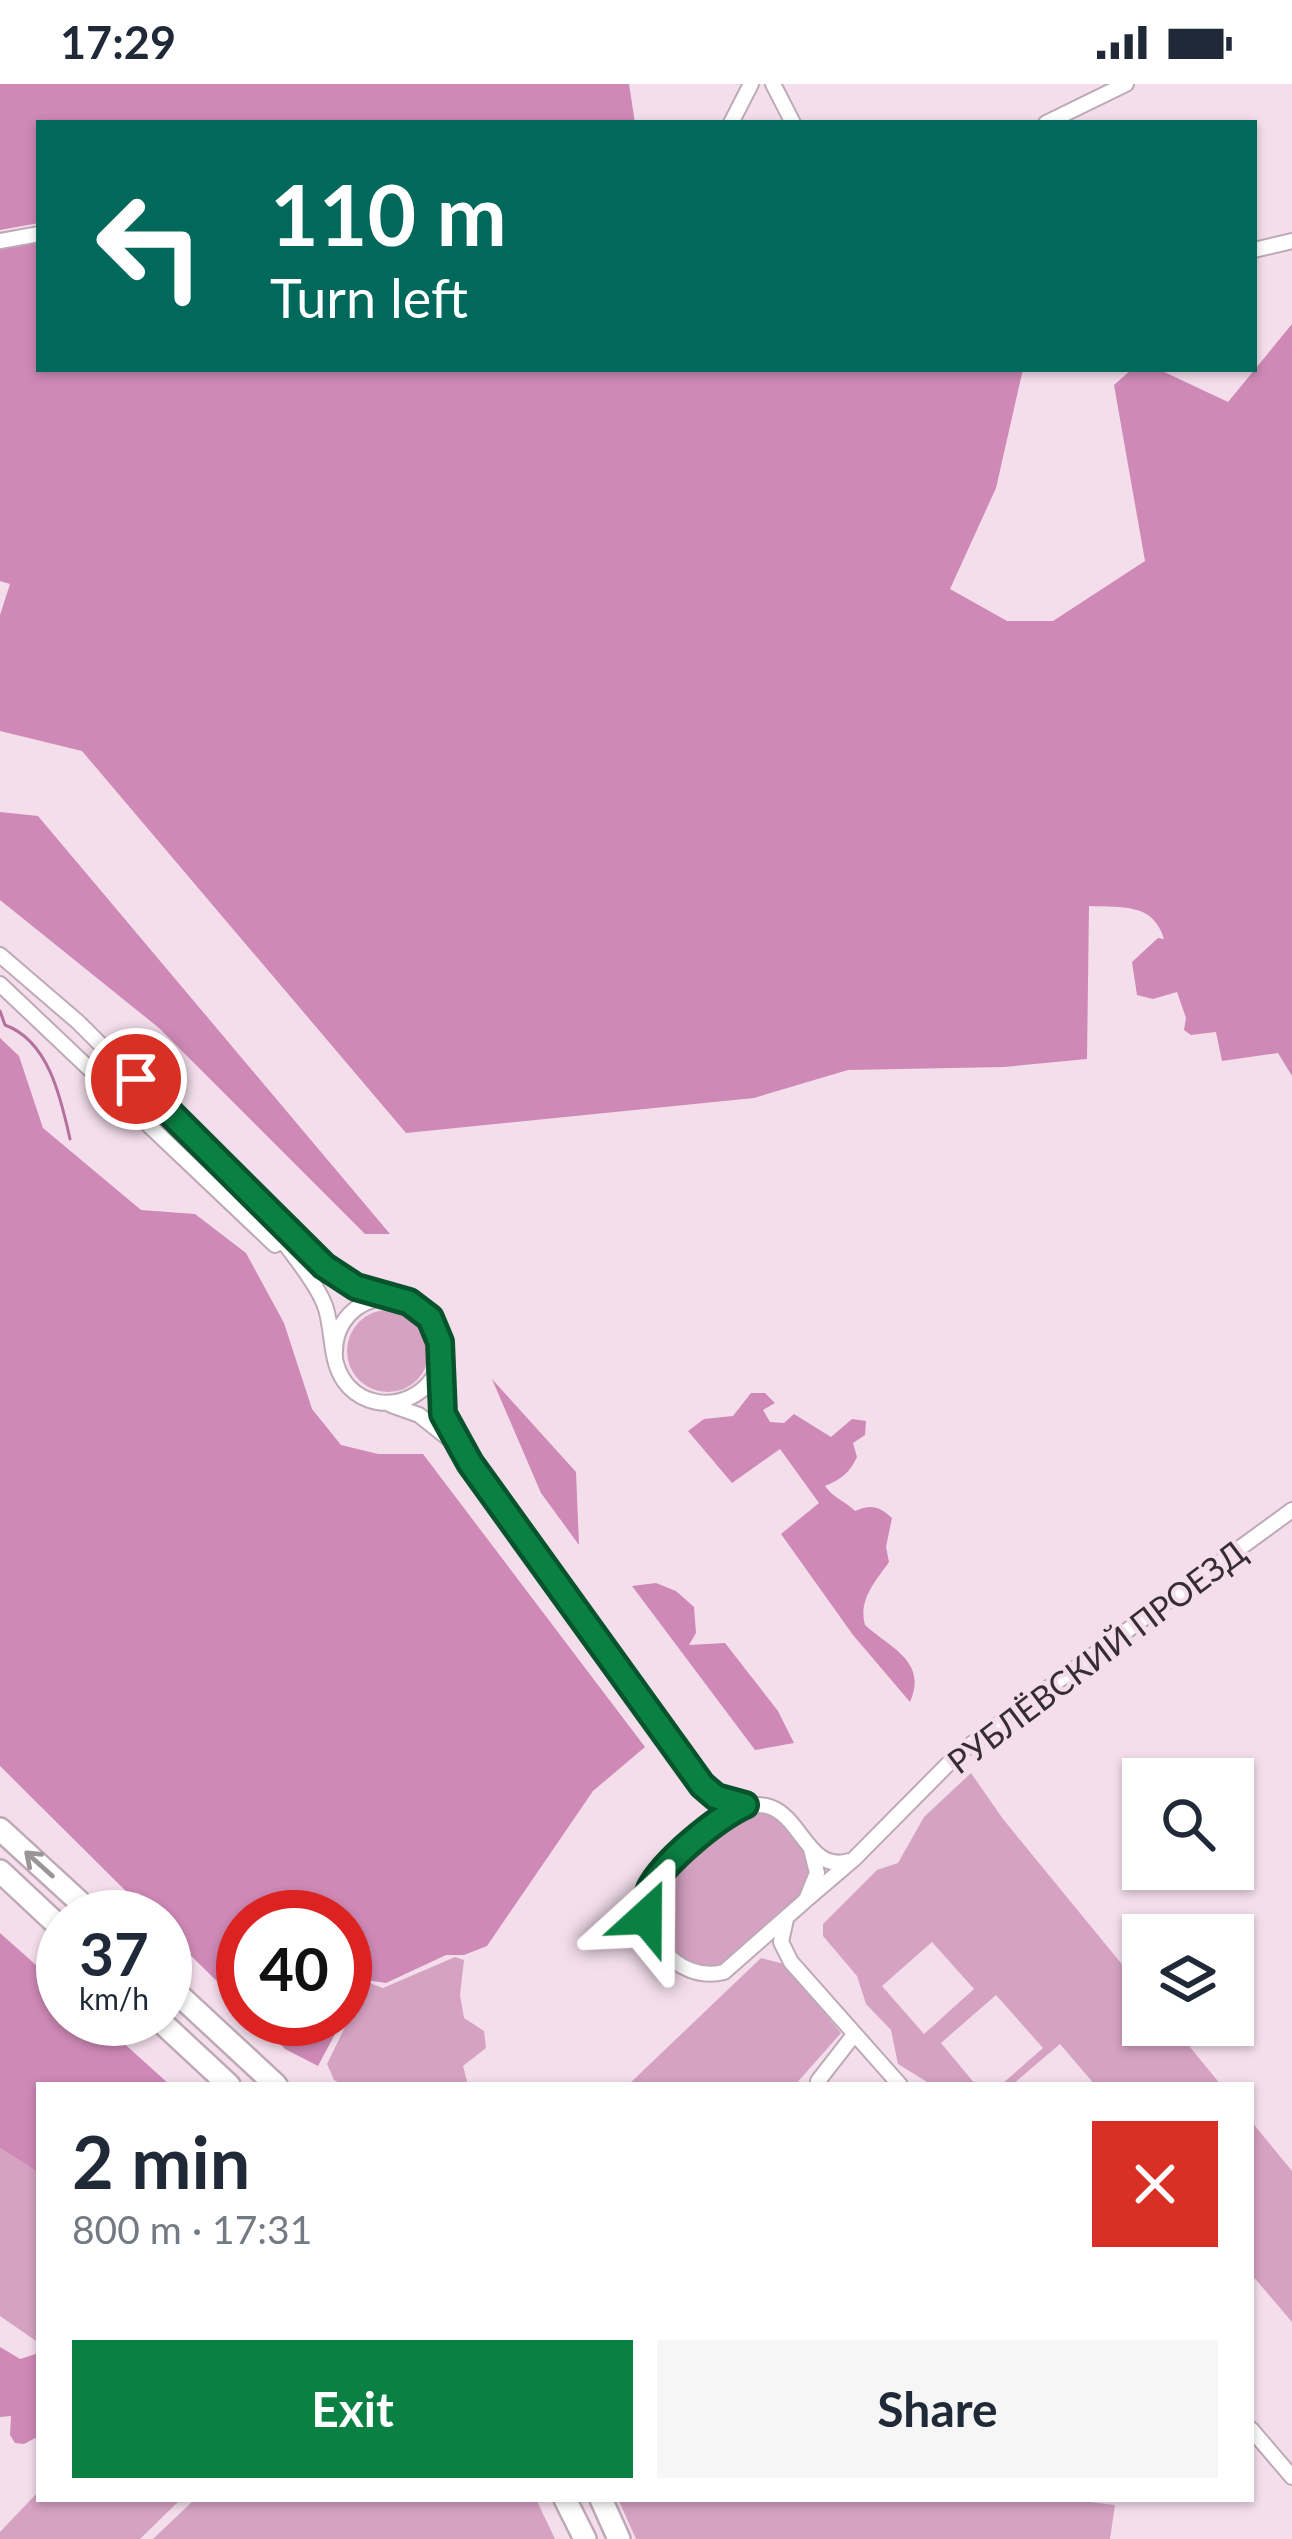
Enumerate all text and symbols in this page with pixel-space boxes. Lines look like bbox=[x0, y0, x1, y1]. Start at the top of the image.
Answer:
text: 17:29 bbox=[60, 15, 176, 69]
text: 110 m bbox=[270, 163, 507, 264]
icon: left bbox=[72, 168, 228, 324]
text: Turn left bbox=[270, 265, 468, 330]
pin bbox=[85, 1028, 187, 1130]
icon: arrive bbox=[103, 1046, 169, 1112]
street label: РУБЛЁВСКИЙ ПРОЕЗД bbox=[939, 1531, 1253, 1781]
map controls bbox=[1122, 1758, 1254, 2046]
button: search bbox=[1122, 1758, 1254, 1890]
one-way arrow bbox=[24, 1851, 54, 1878]
position arrow bbox=[583, 1854, 709, 1980]
speed limit sign: 40 bbox=[216, 1890, 372, 2046]
button: layers bbox=[1122, 1914, 1254, 2046]
text: 37 bbox=[79, 1917, 149, 1989]
text: km/h bbox=[79, 1980, 149, 2016]
text: 2 min bbox=[72, 2118, 250, 2204]
button: close bbox=[1092, 2121, 1218, 2247]
text: 800 m · 17:31 bbox=[72, 2206, 312, 2252]
button: Exit bbox=[72, 2340, 633, 2478]
button: Share bbox=[657, 2340, 1218, 2478]

